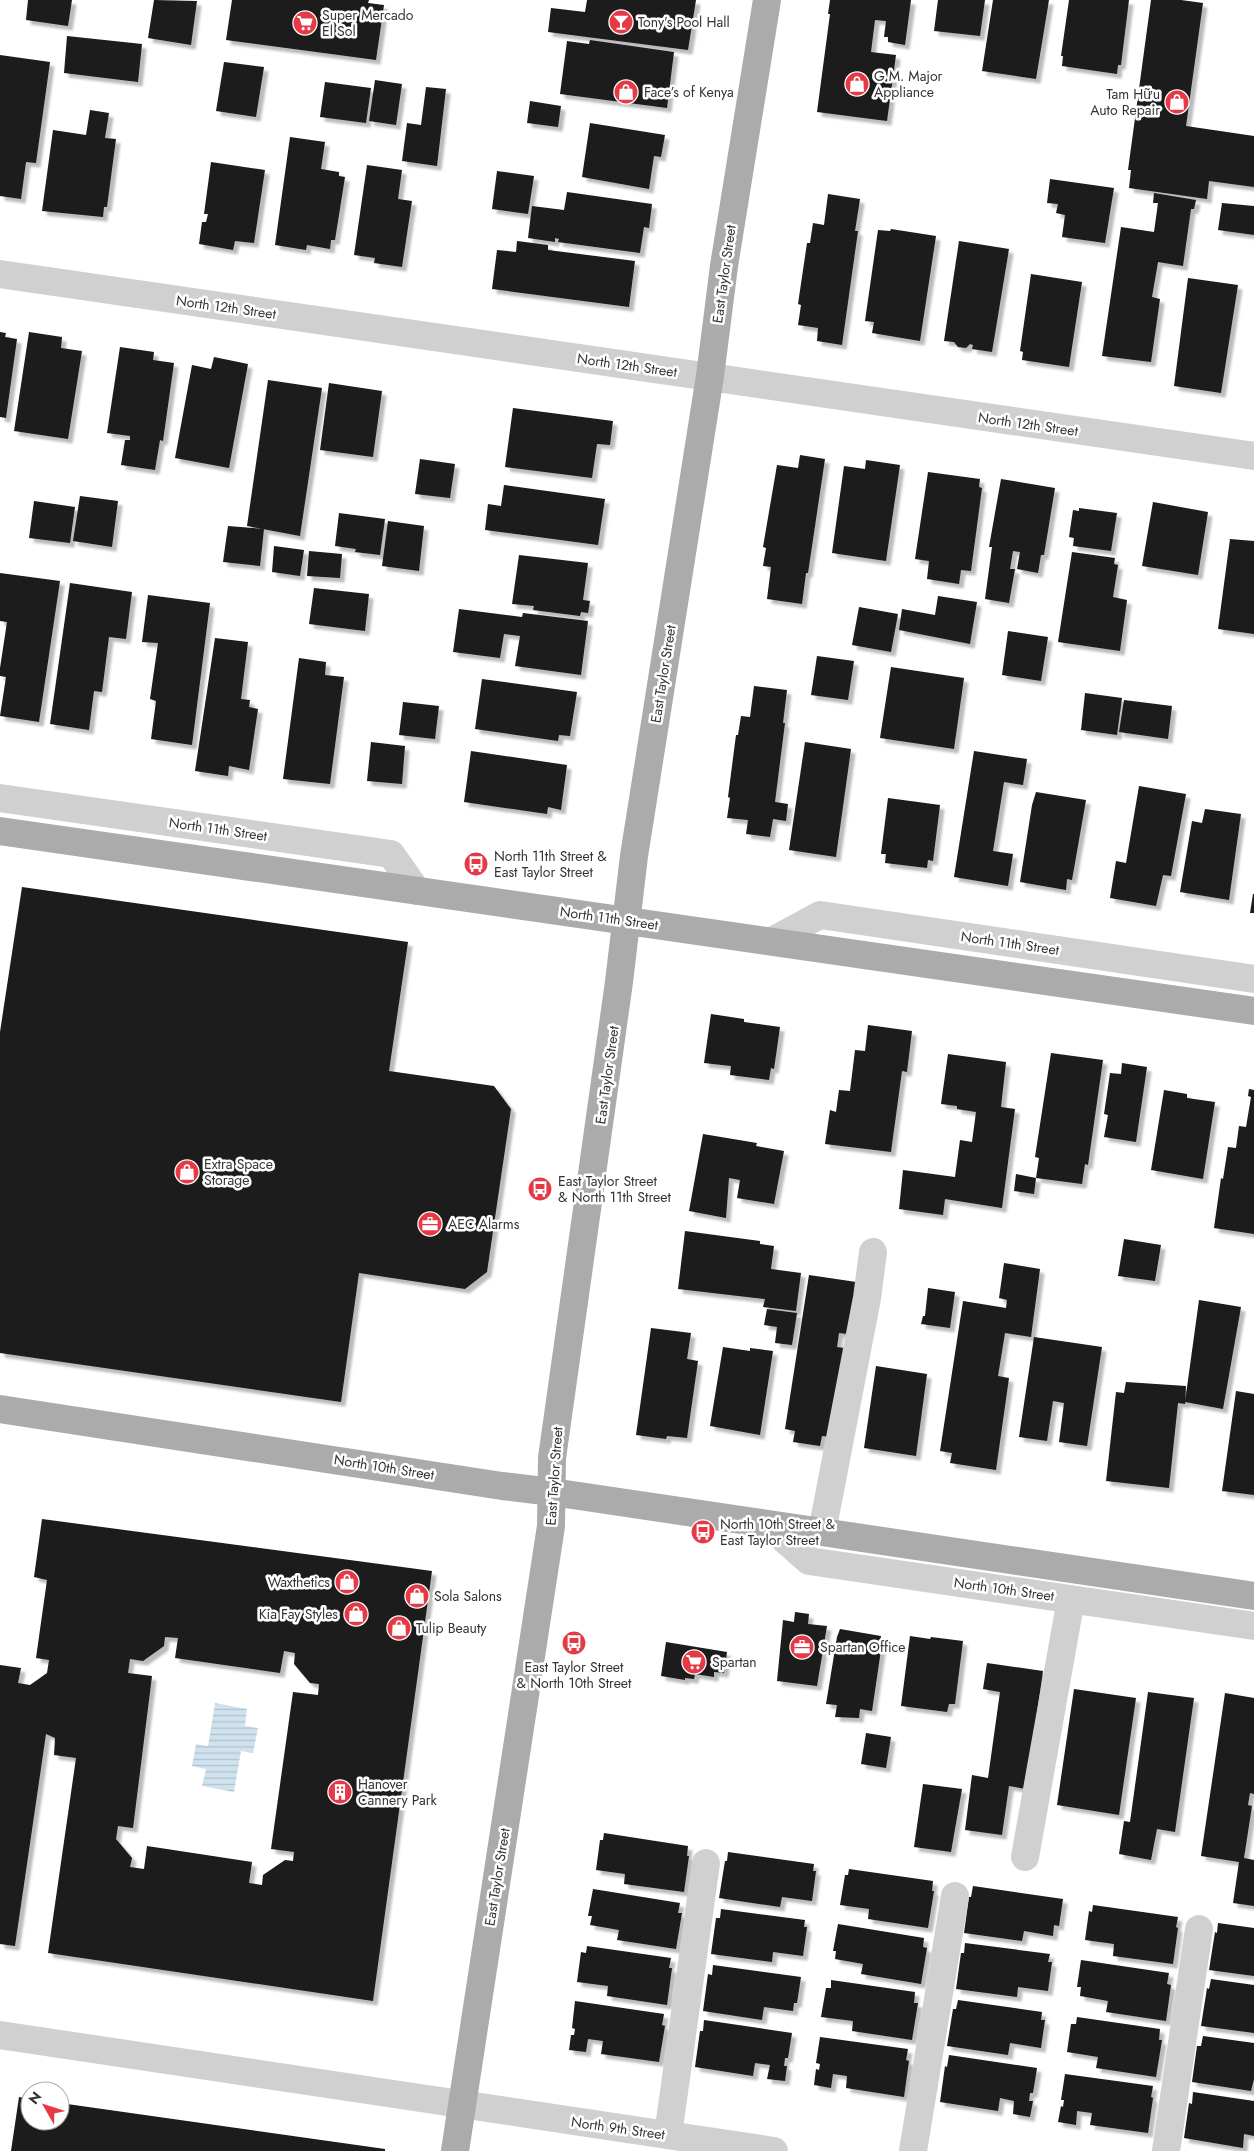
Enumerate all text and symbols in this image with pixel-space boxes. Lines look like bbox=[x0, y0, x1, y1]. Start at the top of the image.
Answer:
place label: Super Mercado El Sol bbox=[322, 5, 414, 41]
bar icon: Tony’s Pool Hall bbox=[608, 9, 634, 35]
supermarket icon: Super Mercado El Sol bbox=[292, 10, 318, 36]
place label: Tony’s Pool Hall bbox=[638, 12, 730, 32]
place label: G.M. Major Appliance bbox=[874, 66, 943, 102]
shop icon: G.M. Major Appliance bbox=[844, 71, 870, 97]
shop icon: Face’s of Kenya bbox=[613, 79, 639, 105]
place label: Face’s of Kenya bbox=[644, 82, 734, 102]
place label: Tam Hữu Auto Repair bbox=[1090, 84, 1160, 120]
shop icon: Tam Hữu Auto Repair bbox=[1164, 89, 1190, 115]
street label: East Taylor Street bbox=[707, 223, 741, 324]
street label: North 12th Street bbox=[175, 290, 278, 324]
street label: North 12th Street bbox=[576, 348, 679, 382]
street label: North 12th Street bbox=[977, 407, 1080, 441]
street label: East Taylor Street bbox=[645, 623, 681, 724]
street label: North 11th Street bbox=[168, 812, 269, 846]
place label: North 11th Street & East Taylor Street bbox=[494, 846, 607, 882]
bus stop icon: North 11th Street & East Taylor Street bbox=[463, 851, 489, 877]
street label: North 11th Street bbox=[559, 901, 660, 935]
street label: North 11th Street bbox=[960, 926, 1061, 960]
street label: East Taylor Street bbox=[590, 1024, 624, 1125]
place label: Extra Space Storage bbox=[204, 1154, 273, 1190]
shop icon: Extra Space Storage bbox=[174, 1159, 200, 1185]
place label: East Taylor Street & North 11th Street bbox=[558, 1171, 671, 1207]
bus stop icon: East Taylor Street & North 11th Street bbox=[527, 1176, 553, 1202]
office icon: AEC Alarms bbox=[417, 1211, 443, 1237]
place label: AEC Alarms bbox=[448, 1214, 520, 1234]
street label: East Taylor Street bbox=[541, 1425, 567, 1526]
street label: North 10th Street bbox=[332, 1449, 436, 1485]
place label: North 10th Street & East Taylor Street bbox=[720, 1514, 835, 1550]
bus stop icon: North 10th Street & East Taylor Street bbox=[690, 1519, 716, 1545]
shop icon: Waxthetics bbox=[334, 1569, 360, 1595]
place label: Waxthetics bbox=[268, 1572, 330, 1592]
street label: North 10th Street bbox=[952, 1572, 1056, 1606]
shop icon: Sola Salons bbox=[404, 1583, 430, 1609]
place label: Sola Salons bbox=[434, 1586, 502, 1606]
shop icon: Kia Fay Styles bbox=[343, 1601, 369, 1627]
place label: Kia Fay Styles bbox=[259, 1604, 338, 1624]
shop icon: Tulip Beauty bbox=[386, 1615, 412, 1641]
place label: Tulip Beauty bbox=[416, 1618, 487, 1638]
bus stop icon: East Taylor Street & North 10th Street bbox=[561, 1630, 587, 1656]
office icon: Spartan Office bbox=[789, 1634, 815, 1660]
place label: Spartan Office bbox=[820, 1637, 905, 1657]
supermarket icon: Spartan bbox=[681, 1649, 707, 1675]
place label: Spartan bbox=[712, 1652, 757, 1672]
place label: East Taylor Street & North 10th Street bbox=[517, 1657, 632, 1693]
place label: Hanover Cannery Park bbox=[358, 1774, 438, 1810]
building icon: Hanover Cannery Park bbox=[327, 1779, 353, 1805]
street label: East Taylor Street bbox=[479, 1826, 515, 1927]
north arrow bbox=[20, 2081, 70, 2131]
text: N bbox=[24, 2087, 46, 2108]
street label: North 9th Street bbox=[570, 2112, 667, 2145]

